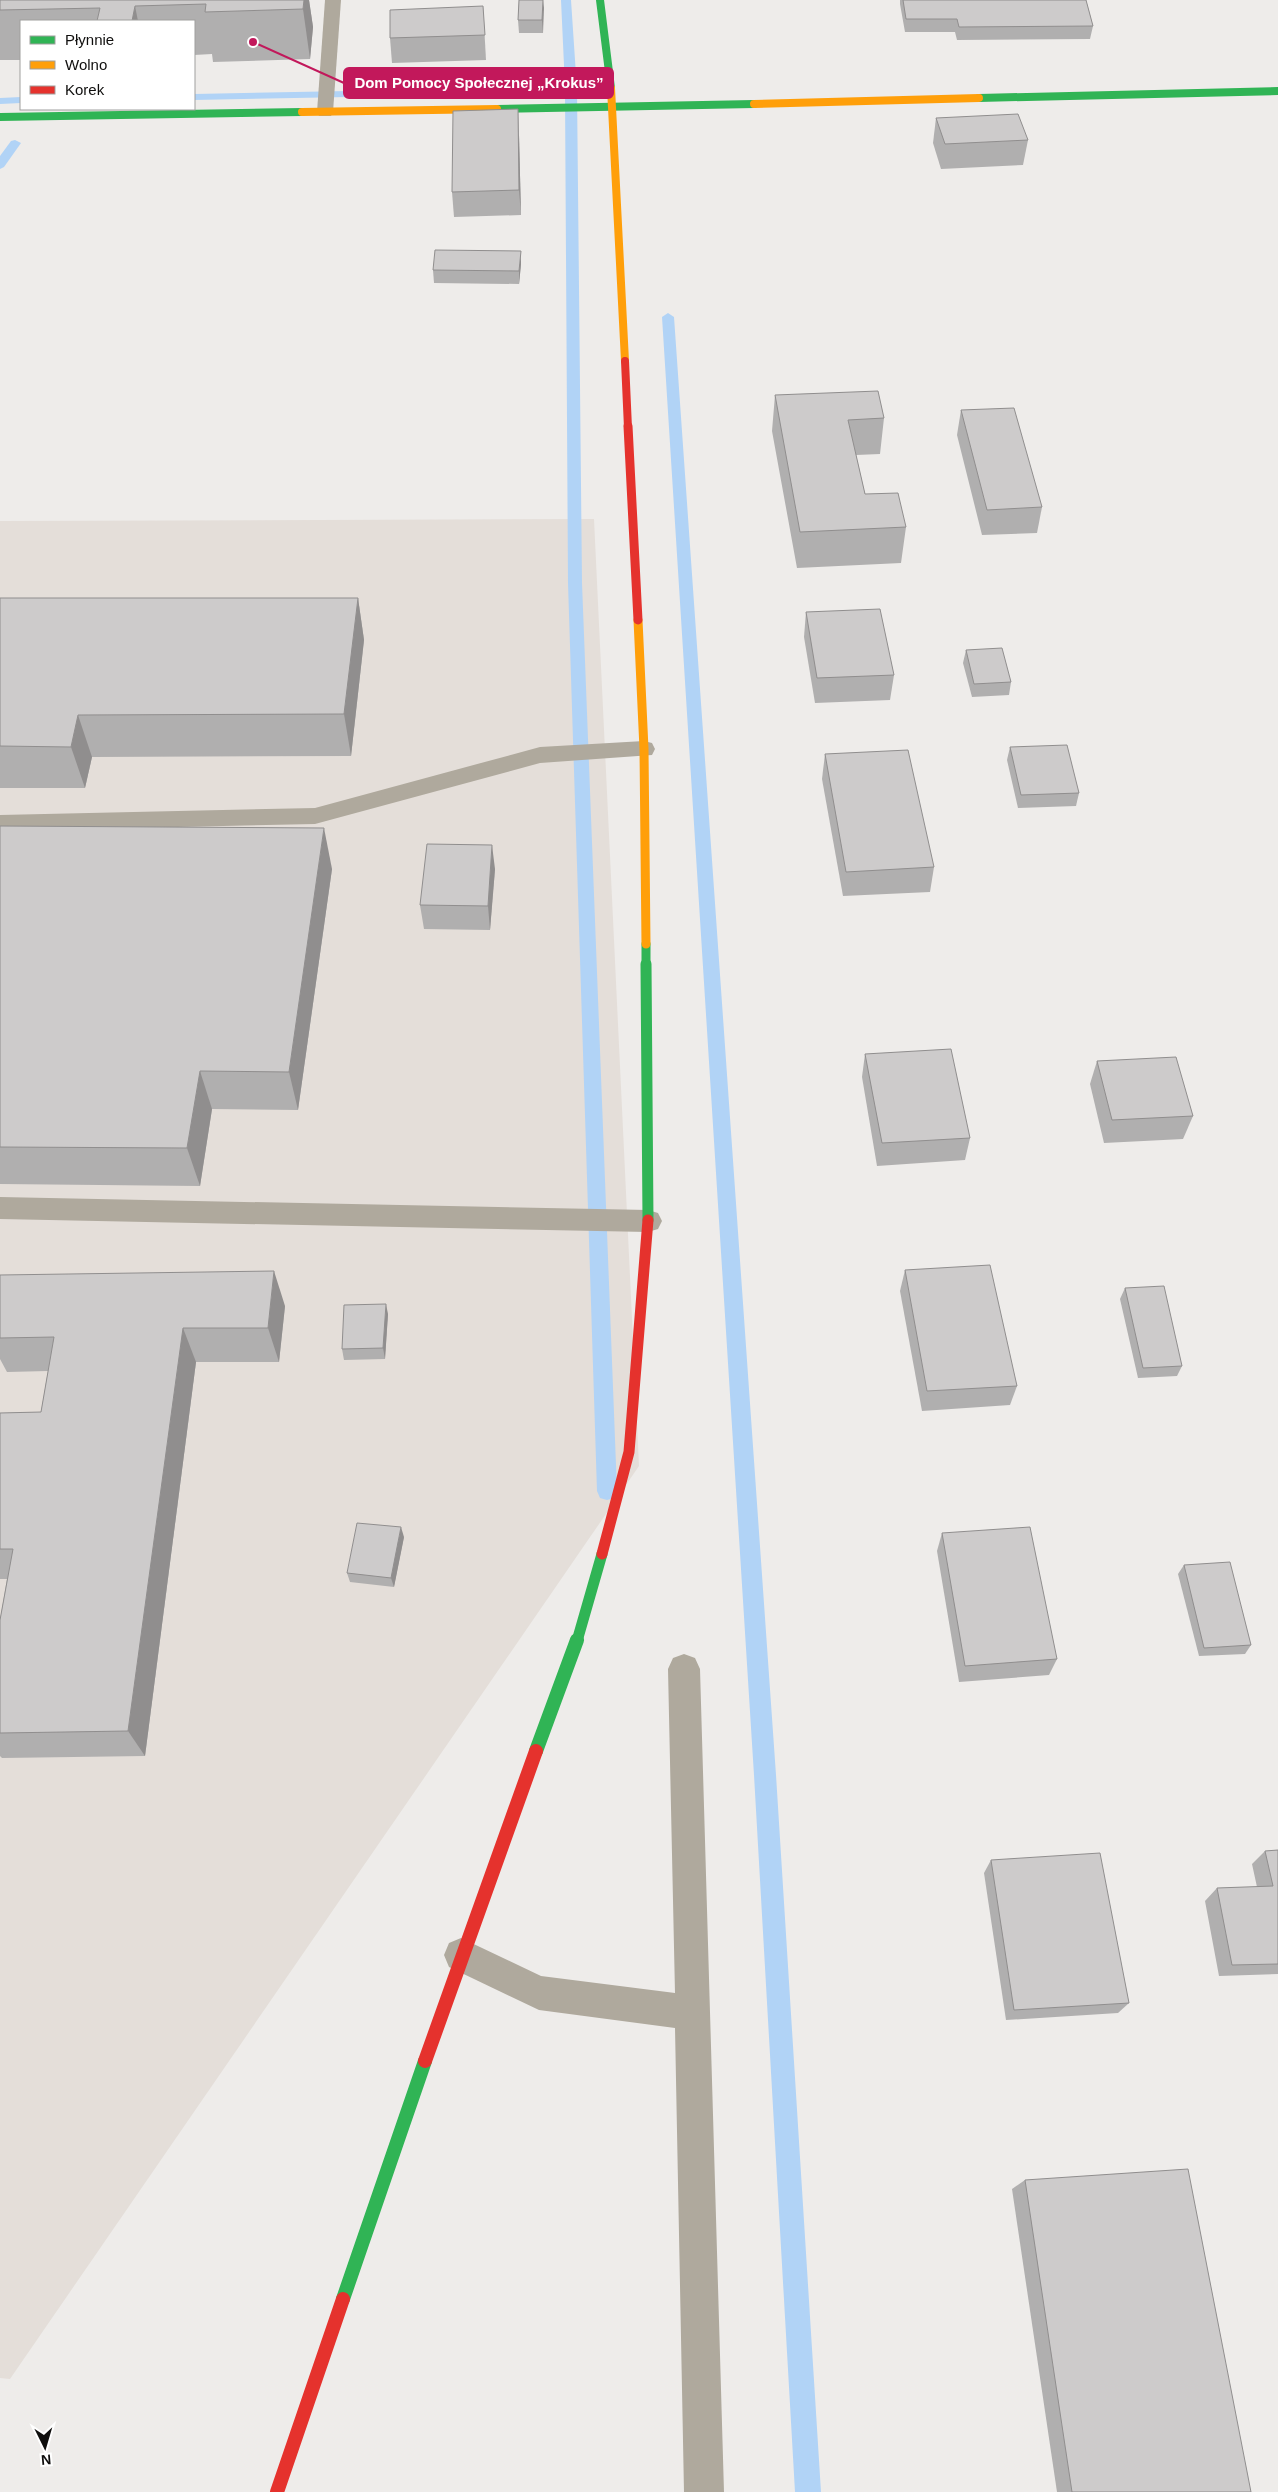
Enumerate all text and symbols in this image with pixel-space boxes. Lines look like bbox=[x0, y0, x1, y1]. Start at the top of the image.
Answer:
legend bbox=[20, 20, 195, 110]
text: Płynnie bbox=[65, 31, 114, 48]
text: Wolno bbox=[65, 56, 107, 73]
callout: Dom Pomocy Społecznej „Krokus” bbox=[344, 68, 613, 98]
text: Dom Pomocy Społecznej „Krokus” bbox=[354, 74, 604, 91]
text: Korek bbox=[65, 81, 105, 98]
north arrow bbox=[20, 2422, 70, 2472]
text: N bbox=[40, 2452, 52, 2468]

